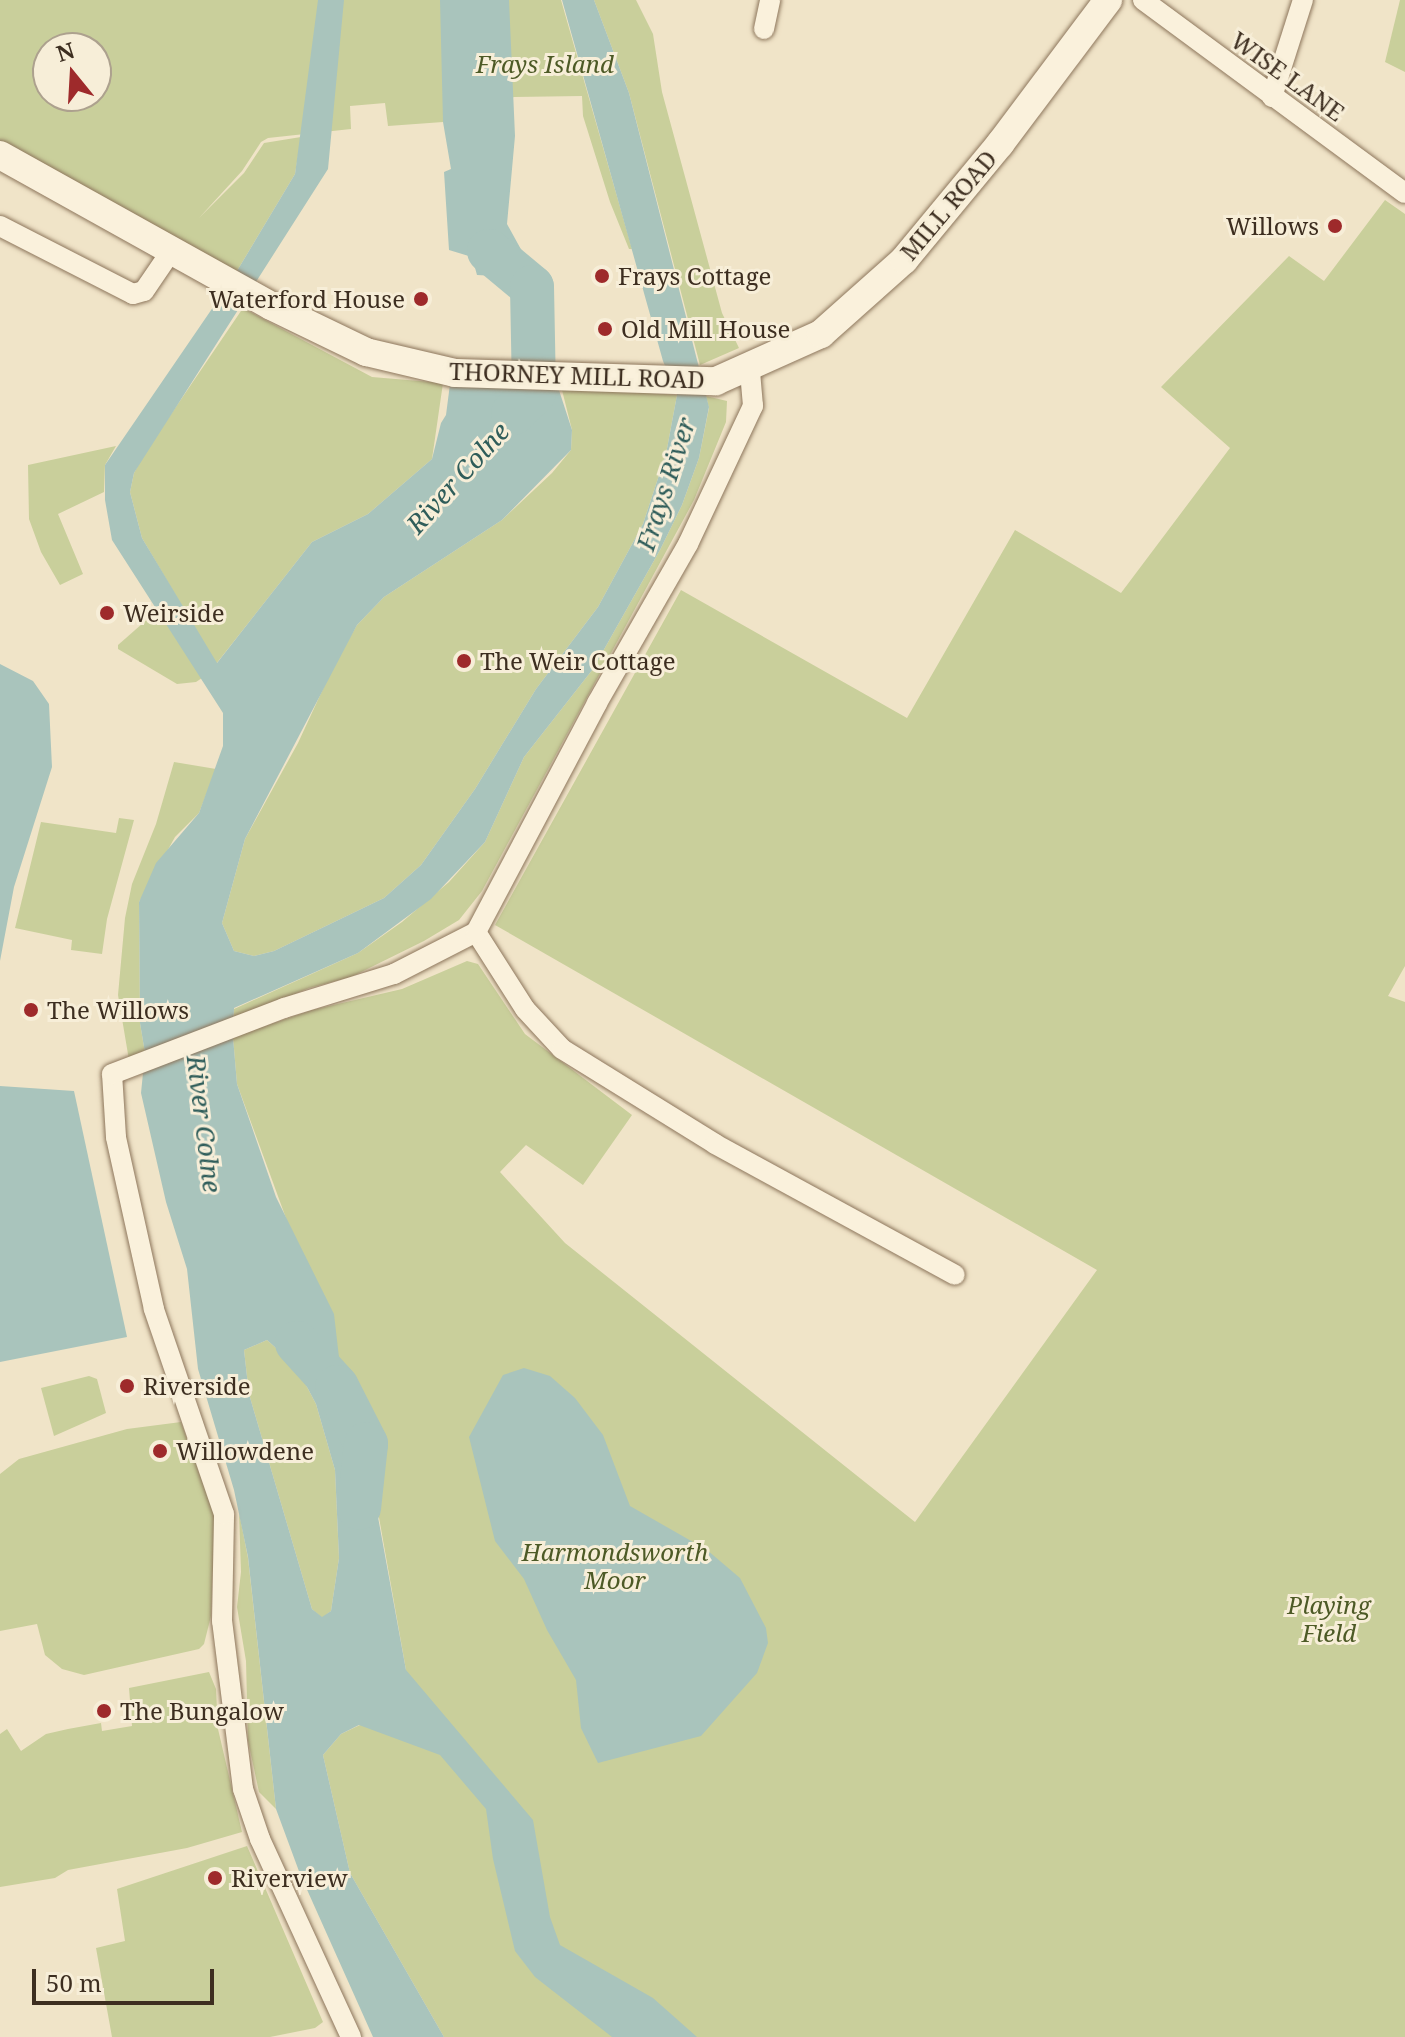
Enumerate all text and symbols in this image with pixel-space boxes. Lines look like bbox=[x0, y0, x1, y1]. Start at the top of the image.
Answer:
street label: WISE LANE bbox=[1226, 25, 1350, 127]
north arrow bbox=[32, 32, 112, 112]
text: N bbox=[52, 34, 78, 68]
park label: Frays Island bbox=[476, 50, 614, 78]
street label: MILL ROAD bbox=[894, 144, 1002, 266]
place label: Willows bbox=[1226, 212, 1319, 240]
marker: Willows bbox=[1326, 217, 1344, 235]
place label: Frays Cottage bbox=[618, 262, 771, 290]
marker: Frays Cottage bbox=[593, 267, 611, 285]
place label: Waterford House bbox=[209, 285, 405, 313]
marker: Waterford House bbox=[412, 290, 430, 308]
place label: Old Mill House bbox=[621, 315, 790, 343]
marker: Old Mill House bbox=[596, 320, 614, 338]
street label: THORNEY MILL ROAD bbox=[449, 356, 705, 394]
water label: Frays River bbox=[630, 413, 702, 555]
water label: River Colne bbox=[400, 416, 516, 540]
place label: Weirside bbox=[123, 599, 225, 627]
marker: Weirside bbox=[98, 604, 116, 622]
place label: The Weir Cottage bbox=[480, 647, 676, 675]
marker: The Weir Cottage bbox=[455, 652, 473, 670]
place label: The Willows bbox=[47, 996, 189, 1024]
marker: The Willows bbox=[22, 1001, 40, 1019]
water label: River Colne bbox=[180, 1053, 228, 1195]
place label: Riverside bbox=[143, 1372, 251, 1400]
marker: Riverside bbox=[118, 1377, 136, 1395]
place label: Willowdene bbox=[176, 1437, 314, 1465]
marker: Willowdene bbox=[151, 1442, 169, 1460]
park label: Harmondsworth Moor bbox=[522, 1538, 708, 1594]
park label: Playing Field bbox=[1287, 1591, 1371, 1647]
place label: The Bungalow bbox=[120, 1697, 284, 1725]
marker: The Bungalow bbox=[95, 1702, 113, 1720]
place label: Riverview bbox=[231, 1864, 348, 1892]
marker: Riverview bbox=[206, 1869, 224, 1887]
scale bar bbox=[36, 1953, 218, 2003]
text: 50 m bbox=[46, 1966, 102, 1999]

